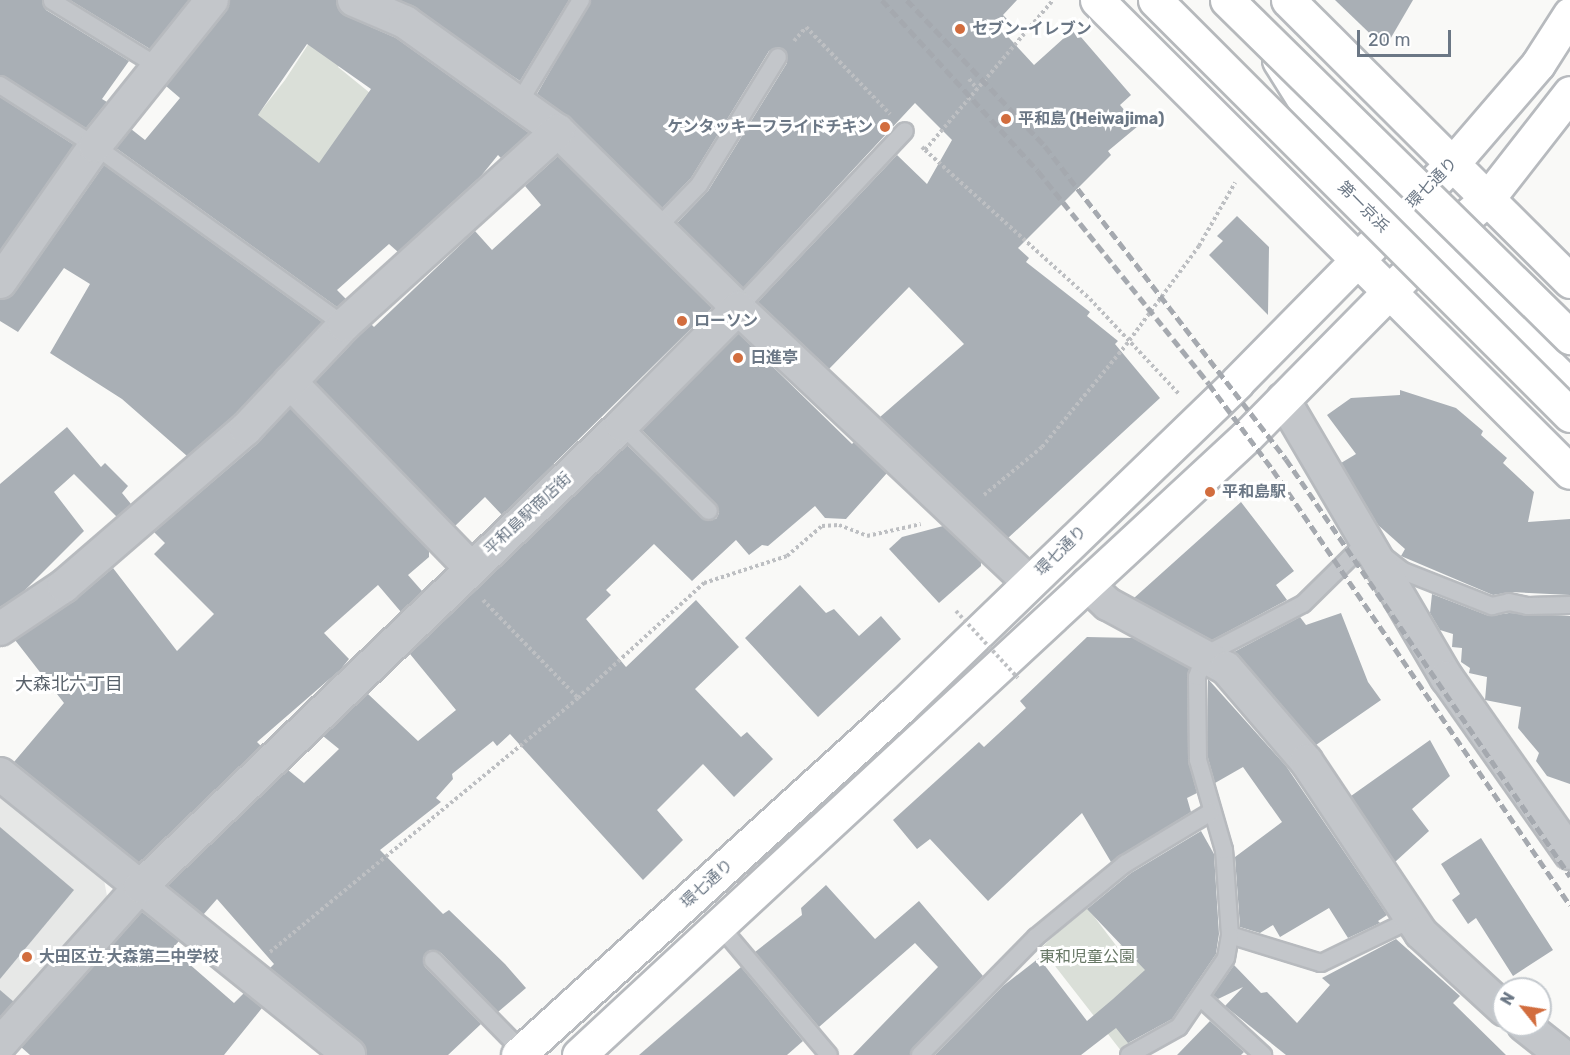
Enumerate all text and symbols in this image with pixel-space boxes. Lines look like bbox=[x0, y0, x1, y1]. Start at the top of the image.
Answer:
scale bar bbox=[1360, 18, 1454, 56]
place label: セブン-イレブン bbox=[972, 19, 1092, 39]
marker: セブン-イレブン bbox=[953, 22, 967, 36]
text: 20 m bbox=[1368, 29, 1410, 51]
place label: 平和島 (Heiwajima) bbox=[1018, 109, 1164, 129]
marker: 平和島 (Heiwajima) bbox=[999, 112, 1013, 126]
place label: ケンタッキーフライドチキン bbox=[665, 117, 873, 137]
marker: ケンタッキーフライドチキン bbox=[878, 120, 892, 134]
street label: 環七通り bbox=[1403, 154, 1461, 212]
street label: 第一京浜 bbox=[1334, 178, 1392, 236]
place label: ローソン bbox=[694, 311, 758, 331]
marker: ローソン bbox=[675, 314, 689, 328]
place label: 日進亭 bbox=[750, 348, 798, 368]
marker: 日進亭 bbox=[731, 351, 745, 365]
street label: 平和島駅商店街 bbox=[480, 469, 576, 559]
place label: 平和島駅 bbox=[1222, 482, 1286, 502]
marker: 平和島駅 bbox=[1203, 485, 1217, 499]
street label: 環七通り bbox=[1031, 522, 1091, 580]
district label: 大森北六丁目 bbox=[15, 673, 123, 695]
street label: 環七通り bbox=[677, 855, 737, 913]
place label: 大田区立 大森第二中学校 bbox=[39, 947, 218, 967]
park label: 東和児童公園 bbox=[1039, 947, 1135, 967]
marker: 大田区立 大森第二中学校 bbox=[20, 950, 34, 964]
north arrow bbox=[1492, 977, 1552, 1037]
text: N bbox=[1497, 989, 1519, 1008]

